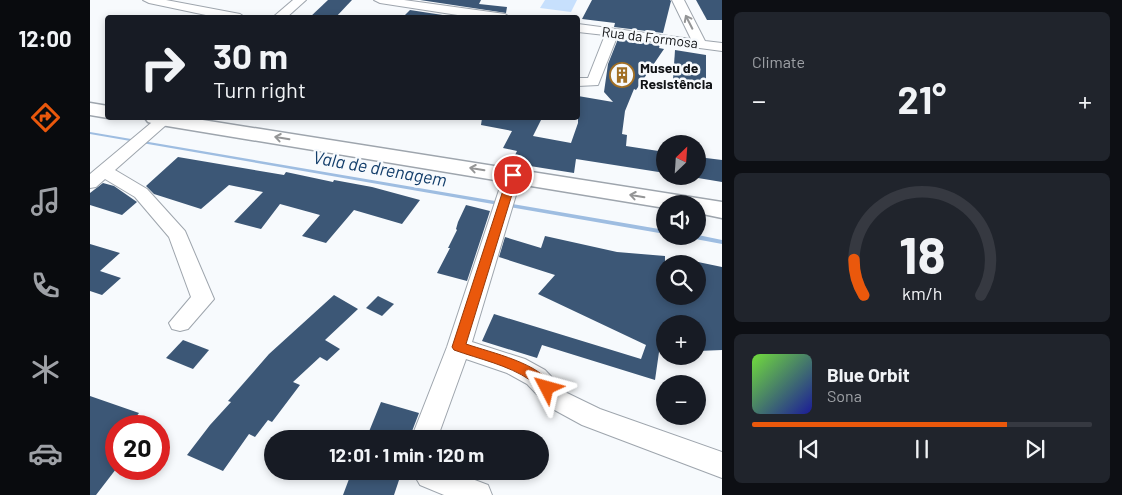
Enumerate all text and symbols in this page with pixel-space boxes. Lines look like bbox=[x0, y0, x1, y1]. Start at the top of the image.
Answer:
one-way arrow bbox=[684, 15, 693, 30]
street label: Rua da Formosa bbox=[601, 23, 699, 51]
text: 12:00 bbox=[18, 25, 72, 51]
text: 30 m bbox=[213, 34, 288, 76]
icon: right bbox=[130, 35, 195, 100]
text: Climate bbox=[752, 52, 805, 71]
place label: Museu de Resistência bbox=[640, 59, 713, 92]
building icon: Museu de Resistência bbox=[609, 62, 635, 88]
text: Turn right bbox=[213, 76, 306, 102]
text: 21° bbox=[898, 76, 946, 122]
text: − bbox=[752, 83, 766, 117]
text: + bbox=[1078, 83, 1092, 117]
icon: directions bbox=[28, 100, 63, 135]
one-way arrow bbox=[275, 132, 291, 142]
north arrow bbox=[656, 135, 706, 185]
map controls bbox=[656, 135, 706, 425]
water label: Vala de drenagem bbox=[311, 145, 449, 191]
pin bbox=[492, 154, 534, 196]
icon: arrive bbox=[499, 161, 527, 189]
one-way arrow bbox=[470, 164, 486, 174]
icon: music bbox=[28, 184, 63, 219]
one-way arrow bbox=[630, 190, 646, 200]
button: sound bbox=[656, 195, 706, 245]
text: 18 bbox=[899, 222, 945, 284]
button: search bbox=[656, 255, 706, 305]
icon: phone bbox=[28, 268, 63, 303]
text: km/h bbox=[902, 282, 942, 304]
button: + bbox=[656, 315, 706, 365]
icon: climate bbox=[28, 352, 63, 387]
position arrow bbox=[520, 361, 572, 413]
text: Blue Orbit bbox=[827, 363, 910, 386]
button: − bbox=[656, 375, 706, 425]
text: Sona bbox=[827, 386, 862, 405]
speed limit sign: 20 bbox=[105, 415, 170, 480]
icon: previous bbox=[795, 435, 823, 463]
icon: pause bbox=[908, 435, 936, 463]
icon: next bbox=[1021, 435, 1049, 463]
icon: car bbox=[28, 436, 63, 471]
text: 12:01 · 1 min · 120 m bbox=[329, 443, 484, 466]

